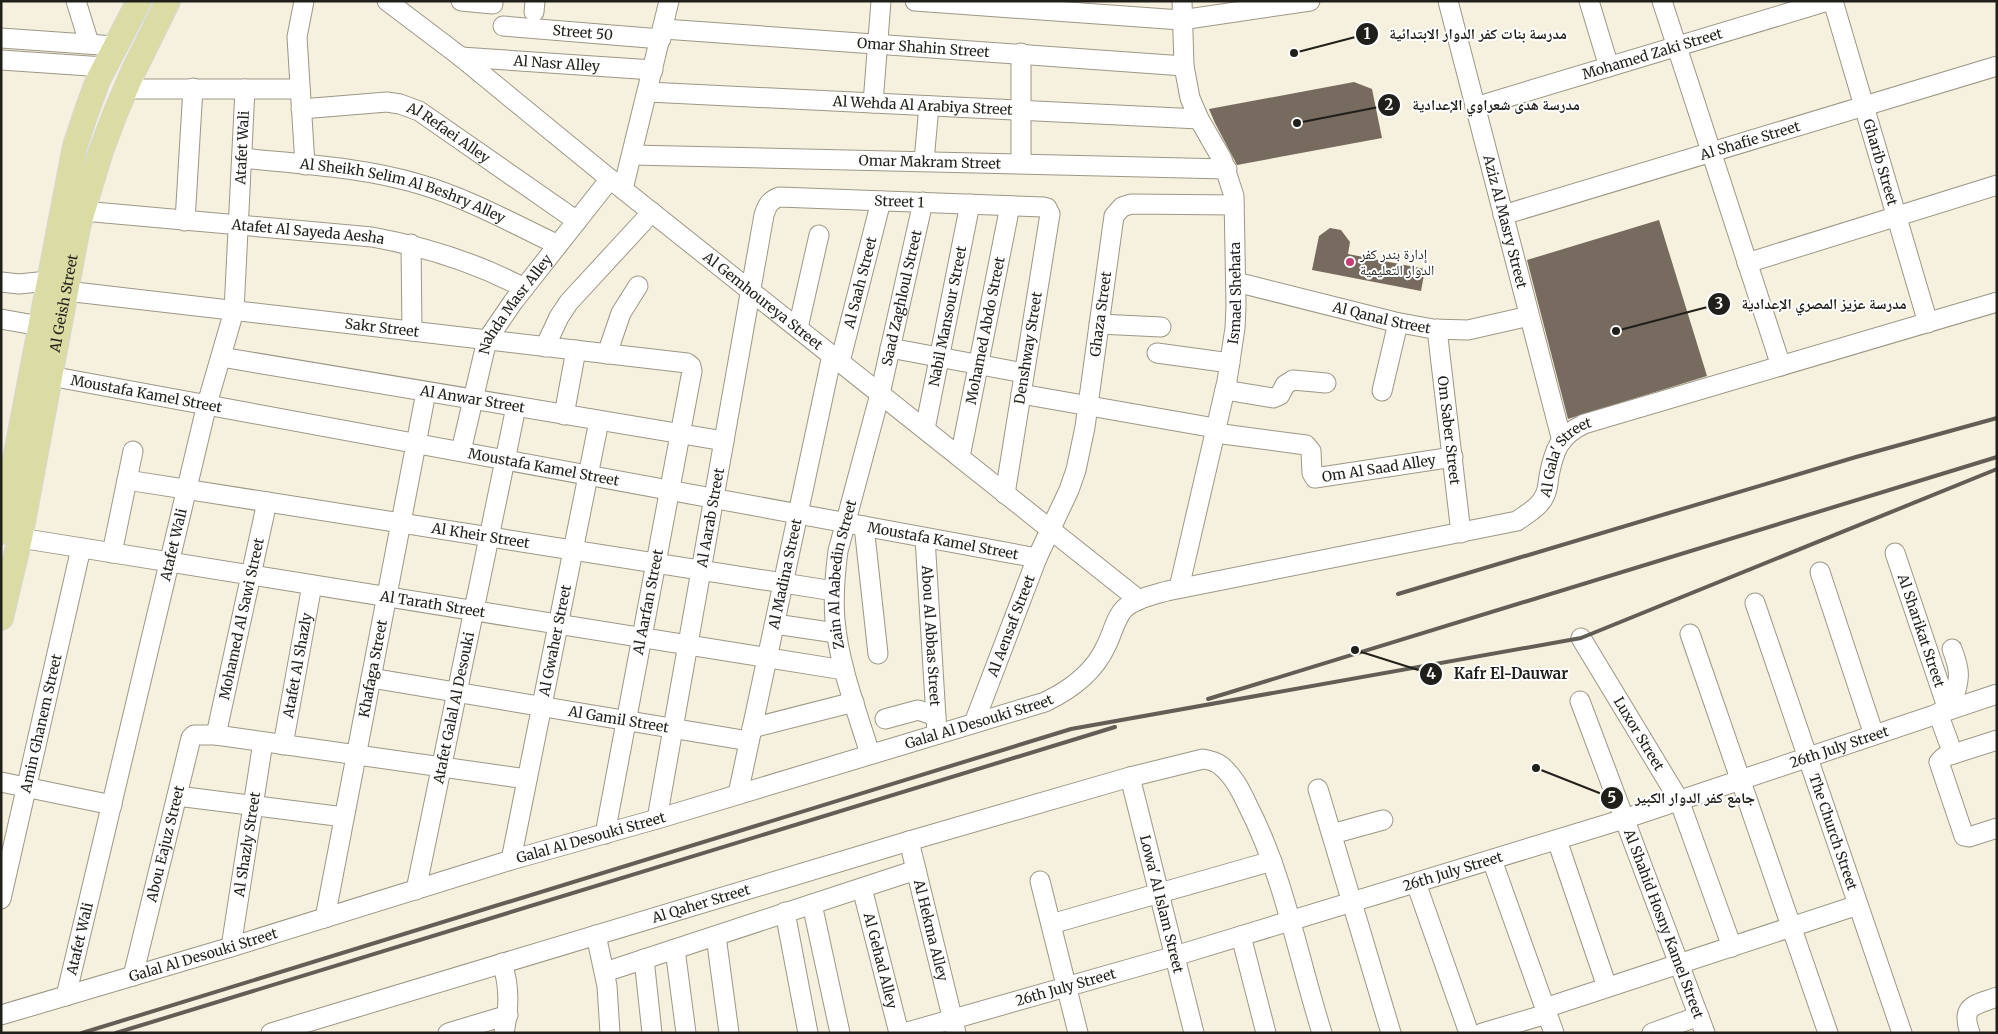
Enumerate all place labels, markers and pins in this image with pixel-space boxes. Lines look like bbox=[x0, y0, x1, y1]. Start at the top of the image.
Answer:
callout: مدرسة بنات كفر الدوار الابتدائية bbox=[1355, 19, 1577, 49]
callout: مدرسة هدى شعراوي الإعدادية bbox=[1377, 90, 1589, 120]
place label: إدارة بندر كفر الدوار التعليمية bbox=[1359, 245, 1434, 279]
marker: إدارة بندر كفر الدوار التعليمية bbox=[1344, 256, 1356, 268]
callout: مدرسة عزيز المصري الإعدادية bbox=[1707, 289, 1917, 319]
callout: Kafr El-Dauwar bbox=[1419, 659, 1578, 689]
callout: جامع كفر الدوار الكبير bbox=[1600, 783, 1765, 813]

